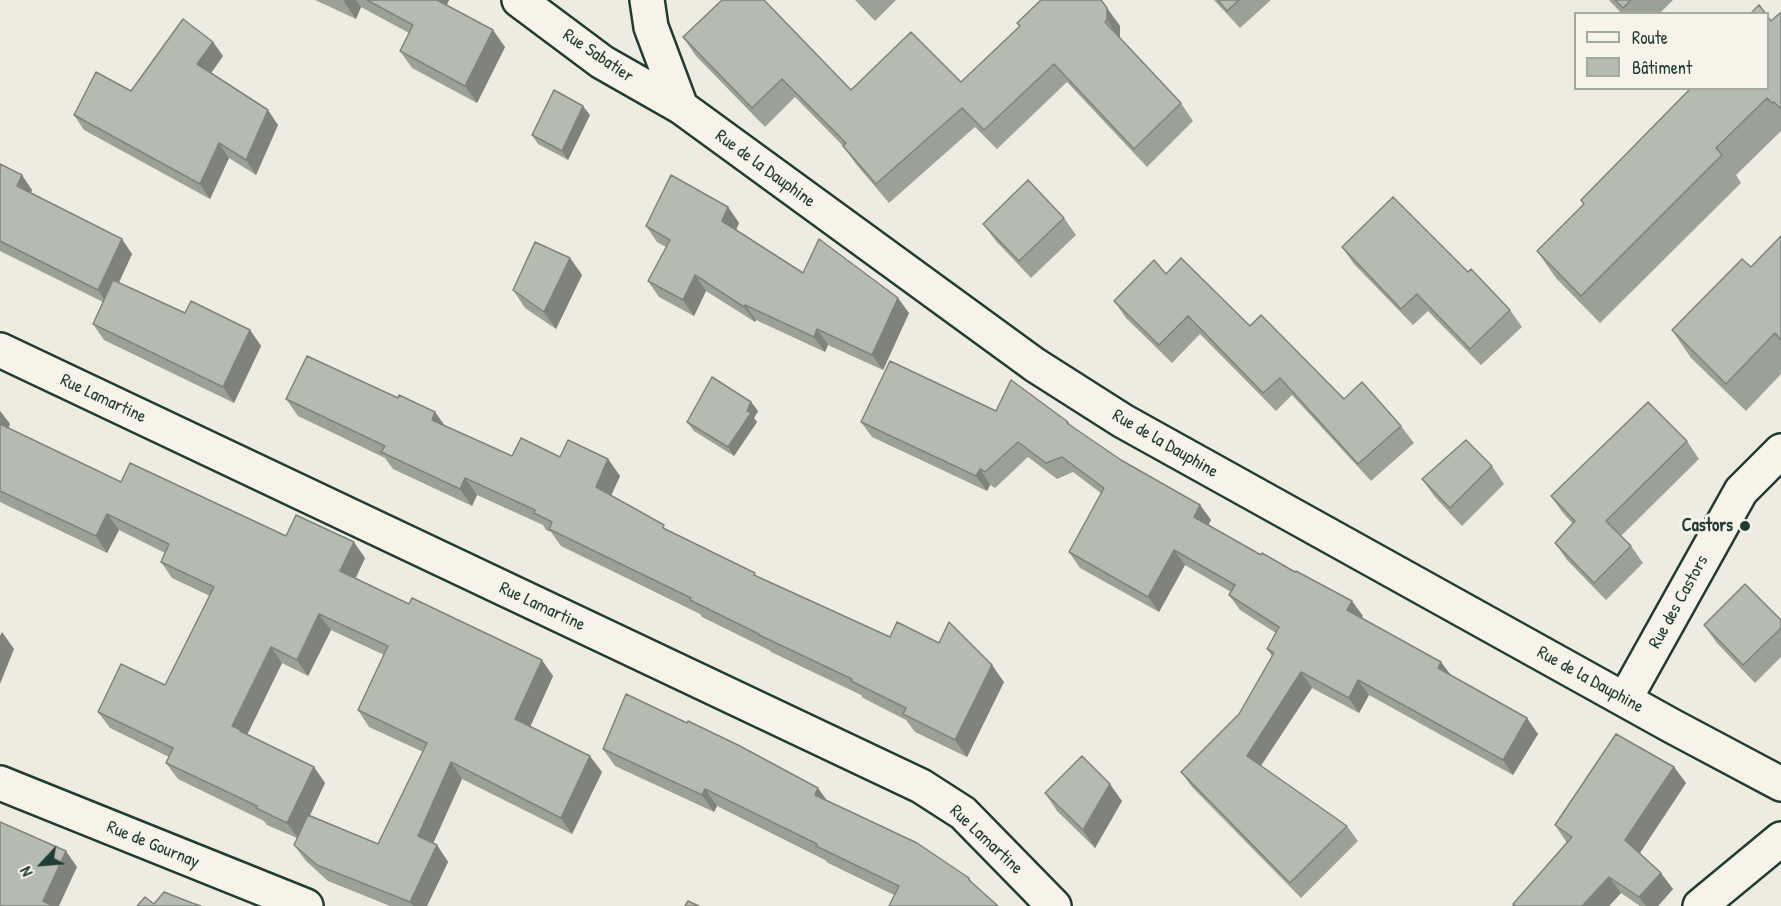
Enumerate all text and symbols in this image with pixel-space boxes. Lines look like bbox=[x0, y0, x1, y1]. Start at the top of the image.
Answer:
legend bbox=[1574, 12, 1769, 90]
street label: Rue Sabatier bbox=[558, 24, 638, 88]
text: Route bbox=[1632, 25, 1668, 50]
text: Bâtiment bbox=[1632, 55, 1692, 80]
street label: Rue de la Dauphine bbox=[711, 125, 819, 213]
street label: Rue Lamartine bbox=[57, 370, 149, 428]
street label: Rue de la Dauphine bbox=[1108, 405, 1222, 483]
place label: Castors bbox=[1682, 515, 1733, 537]
marker: Castors bbox=[1738, 519, 1752, 533]
street label: Rue des Castors bbox=[1645, 552, 1713, 652]
street label: Rue Lamartine bbox=[496, 578, 588, 636]
street label: Rue de la Dauphine bbox=[1533, 642, 1647, 718]
street label: Rue Lamartine bbox=[945, 801, 1027, 879]
street label: Rue de Gournay bbox=[104, 817, 202, 873]
north arrow bbox=[12, 834, 72, 894]
text: N bbox=[14, 863, 38, 881]

